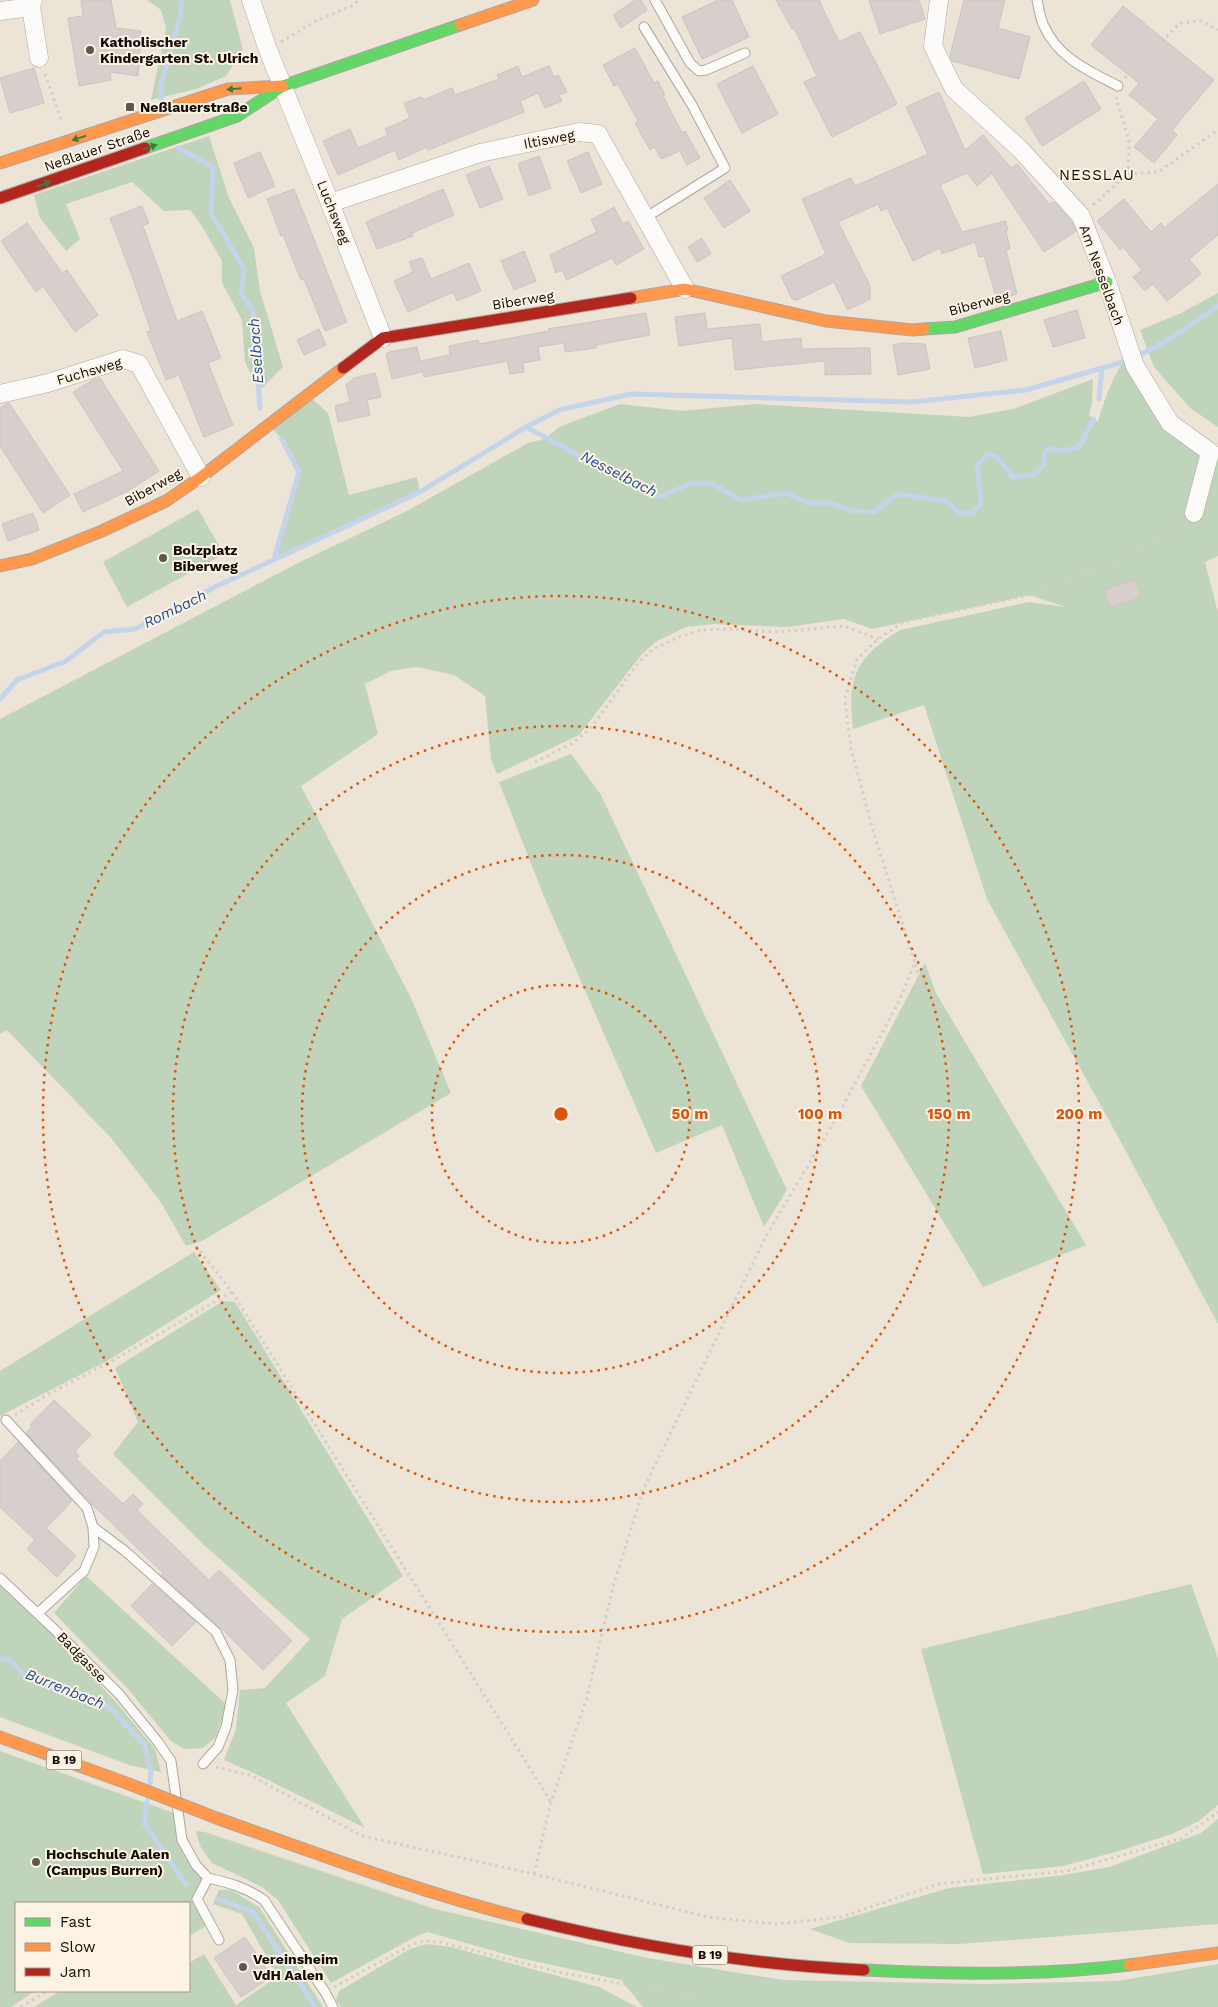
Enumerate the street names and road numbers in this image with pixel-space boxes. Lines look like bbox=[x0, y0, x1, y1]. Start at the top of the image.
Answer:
street label: Neßlauer Straße bbox=[42, 123, 152, 175]
street label: Iltisweg bbox=[522, 126, 576, 152]
street label: Luchsweg bbox=[314, 178, 354, 247]
street label: Am Nesselbach bbox=[1076, 222, 1128, 328]
street label: Biberweg bbox=[491, 287, 556, 313]
street label: Biberweg bbox=[947, 287, 1012, 319]
street label: Fuchsweg bbox=[55, 354, 124, 388]
street label: Biberweg bbox=[122, 465, 185, 509]
street label: Badgasse bbox=[54, 1628, 110, 1686]
road number: B 19 bbox=[46, 1750, 82, 1770]
road number: B 19 bbox=[692, 1946, 728, 1964]

